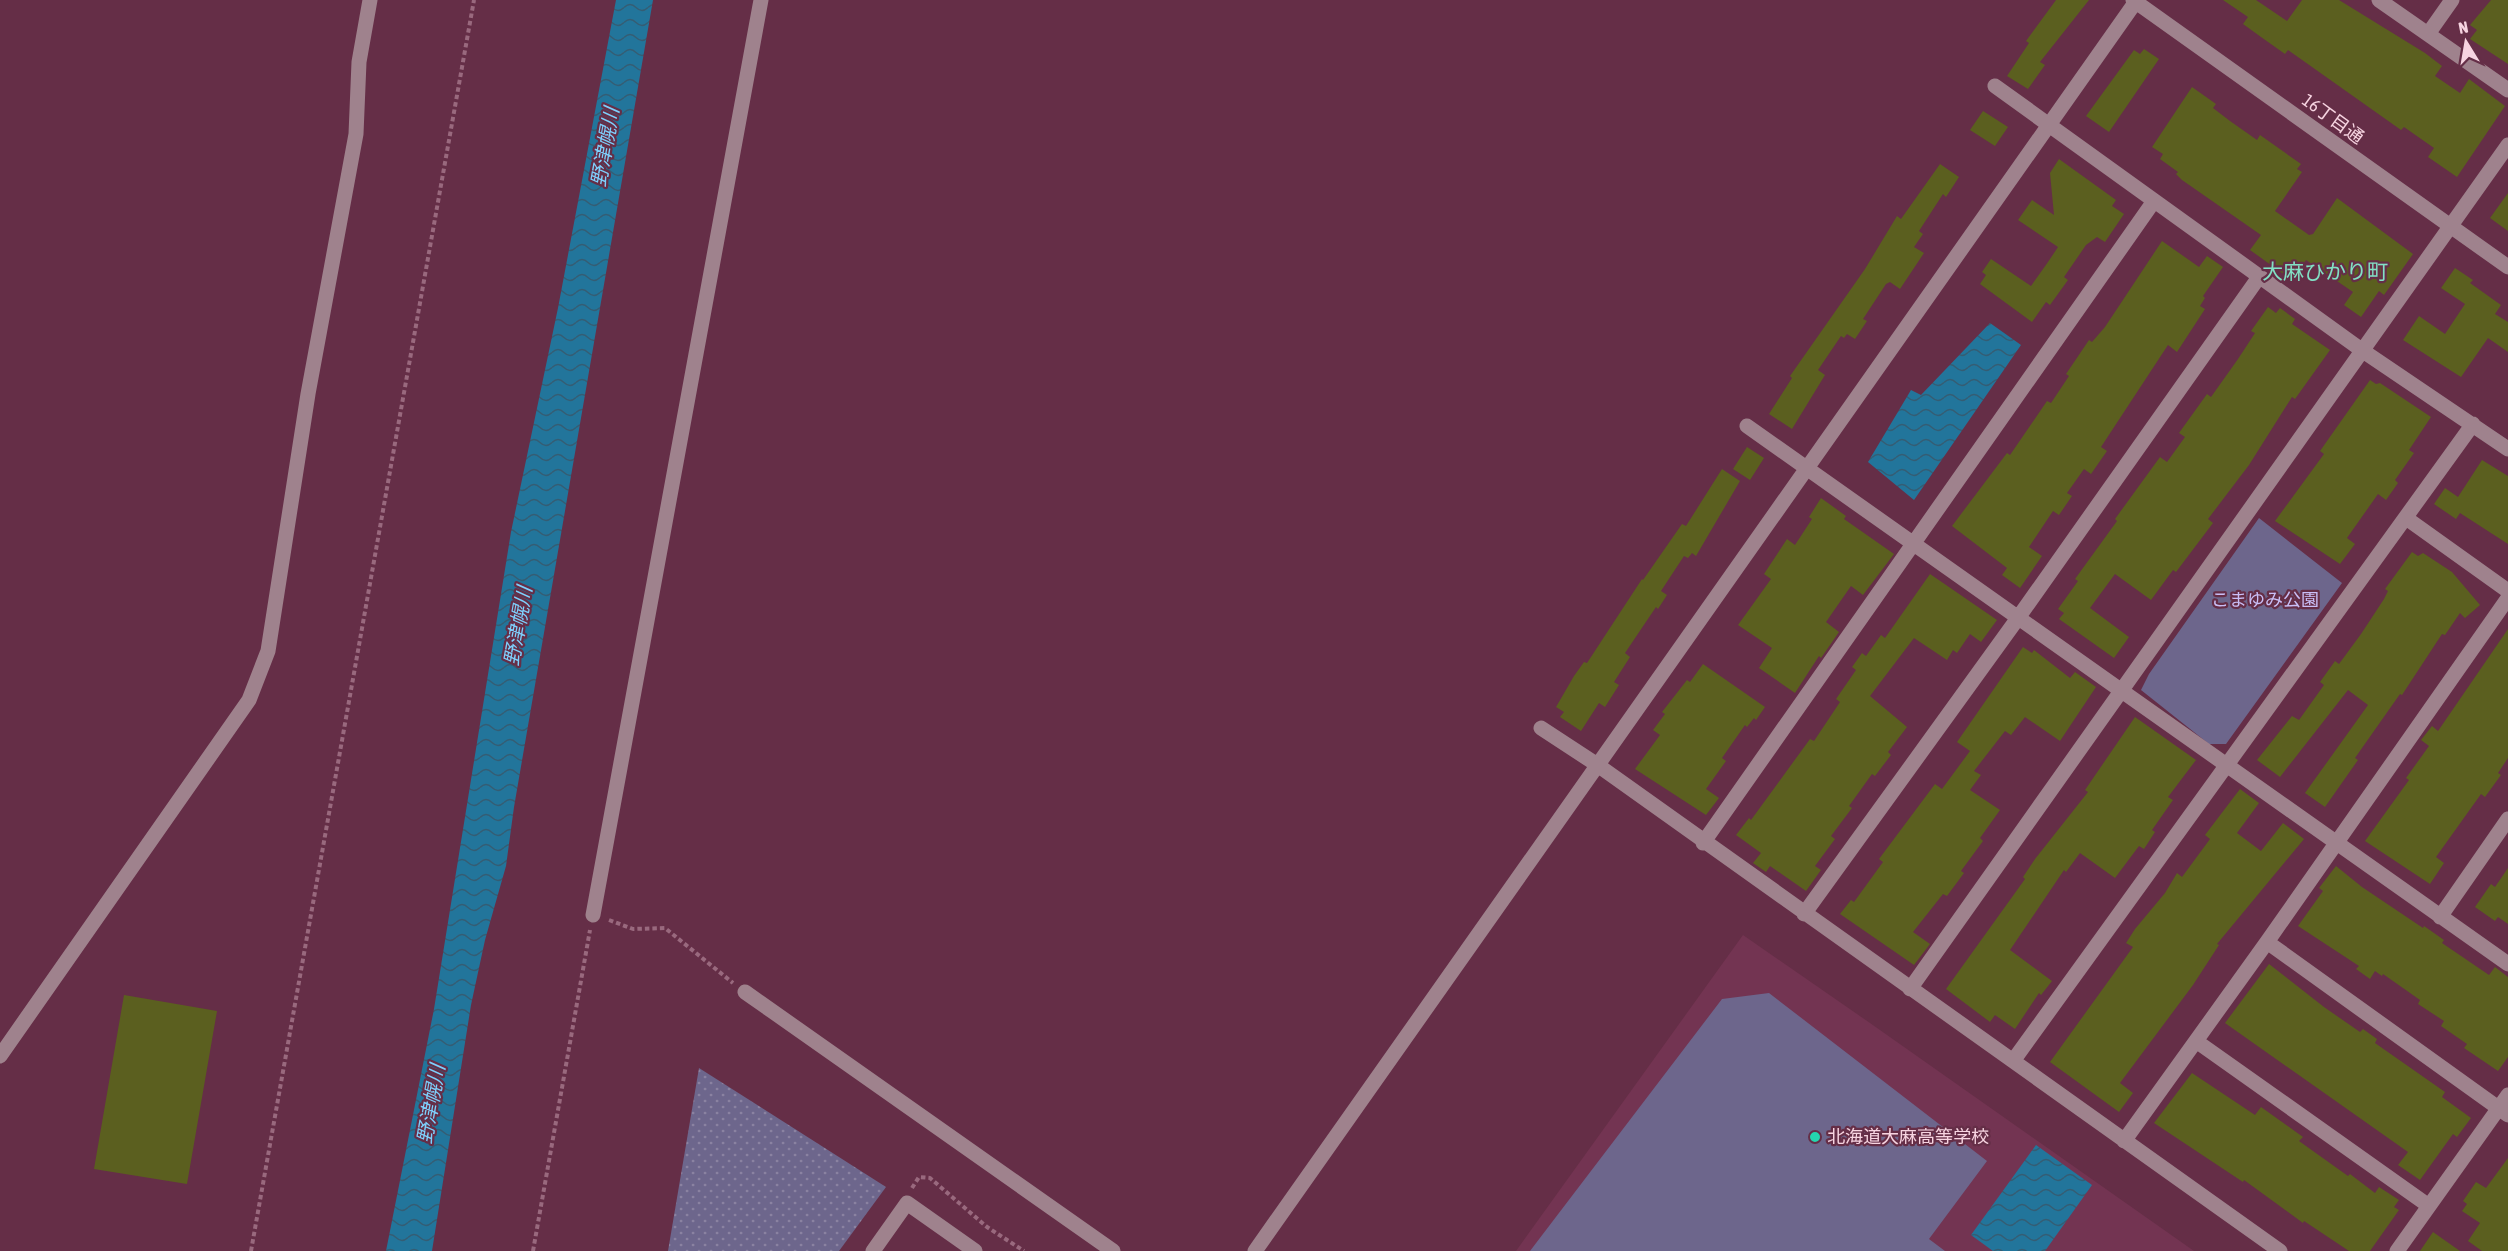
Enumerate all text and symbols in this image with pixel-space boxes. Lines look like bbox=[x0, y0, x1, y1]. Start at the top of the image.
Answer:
north arrow bbox=[2436, 12, 2496, 72]
text: N bbox=[2457, 18, 2469, 37]
street label: 16丁目通 bbox=[2298, 89, 2368, 148]
water label: 野津幌川 bbox=[586, 104, 623, 188]
district label: 大麻ひかり町 bbox=[2262, 259, 2388, 283]
water label: 野津幌川 bbox=[499, 583, 536, 667]
park label: こまゆみ公園 bbox=[2211, 589, 2319, 610]
water label: 野津幌川 bbox=[412, 1061, 449, 1145]
place label: 北海道大麻高等学校 bbox=[1827, 1126, 1989, 1147]
marker: 北海道大麻高等学校 bbox=[1808, 1130, 1822, 1144]

